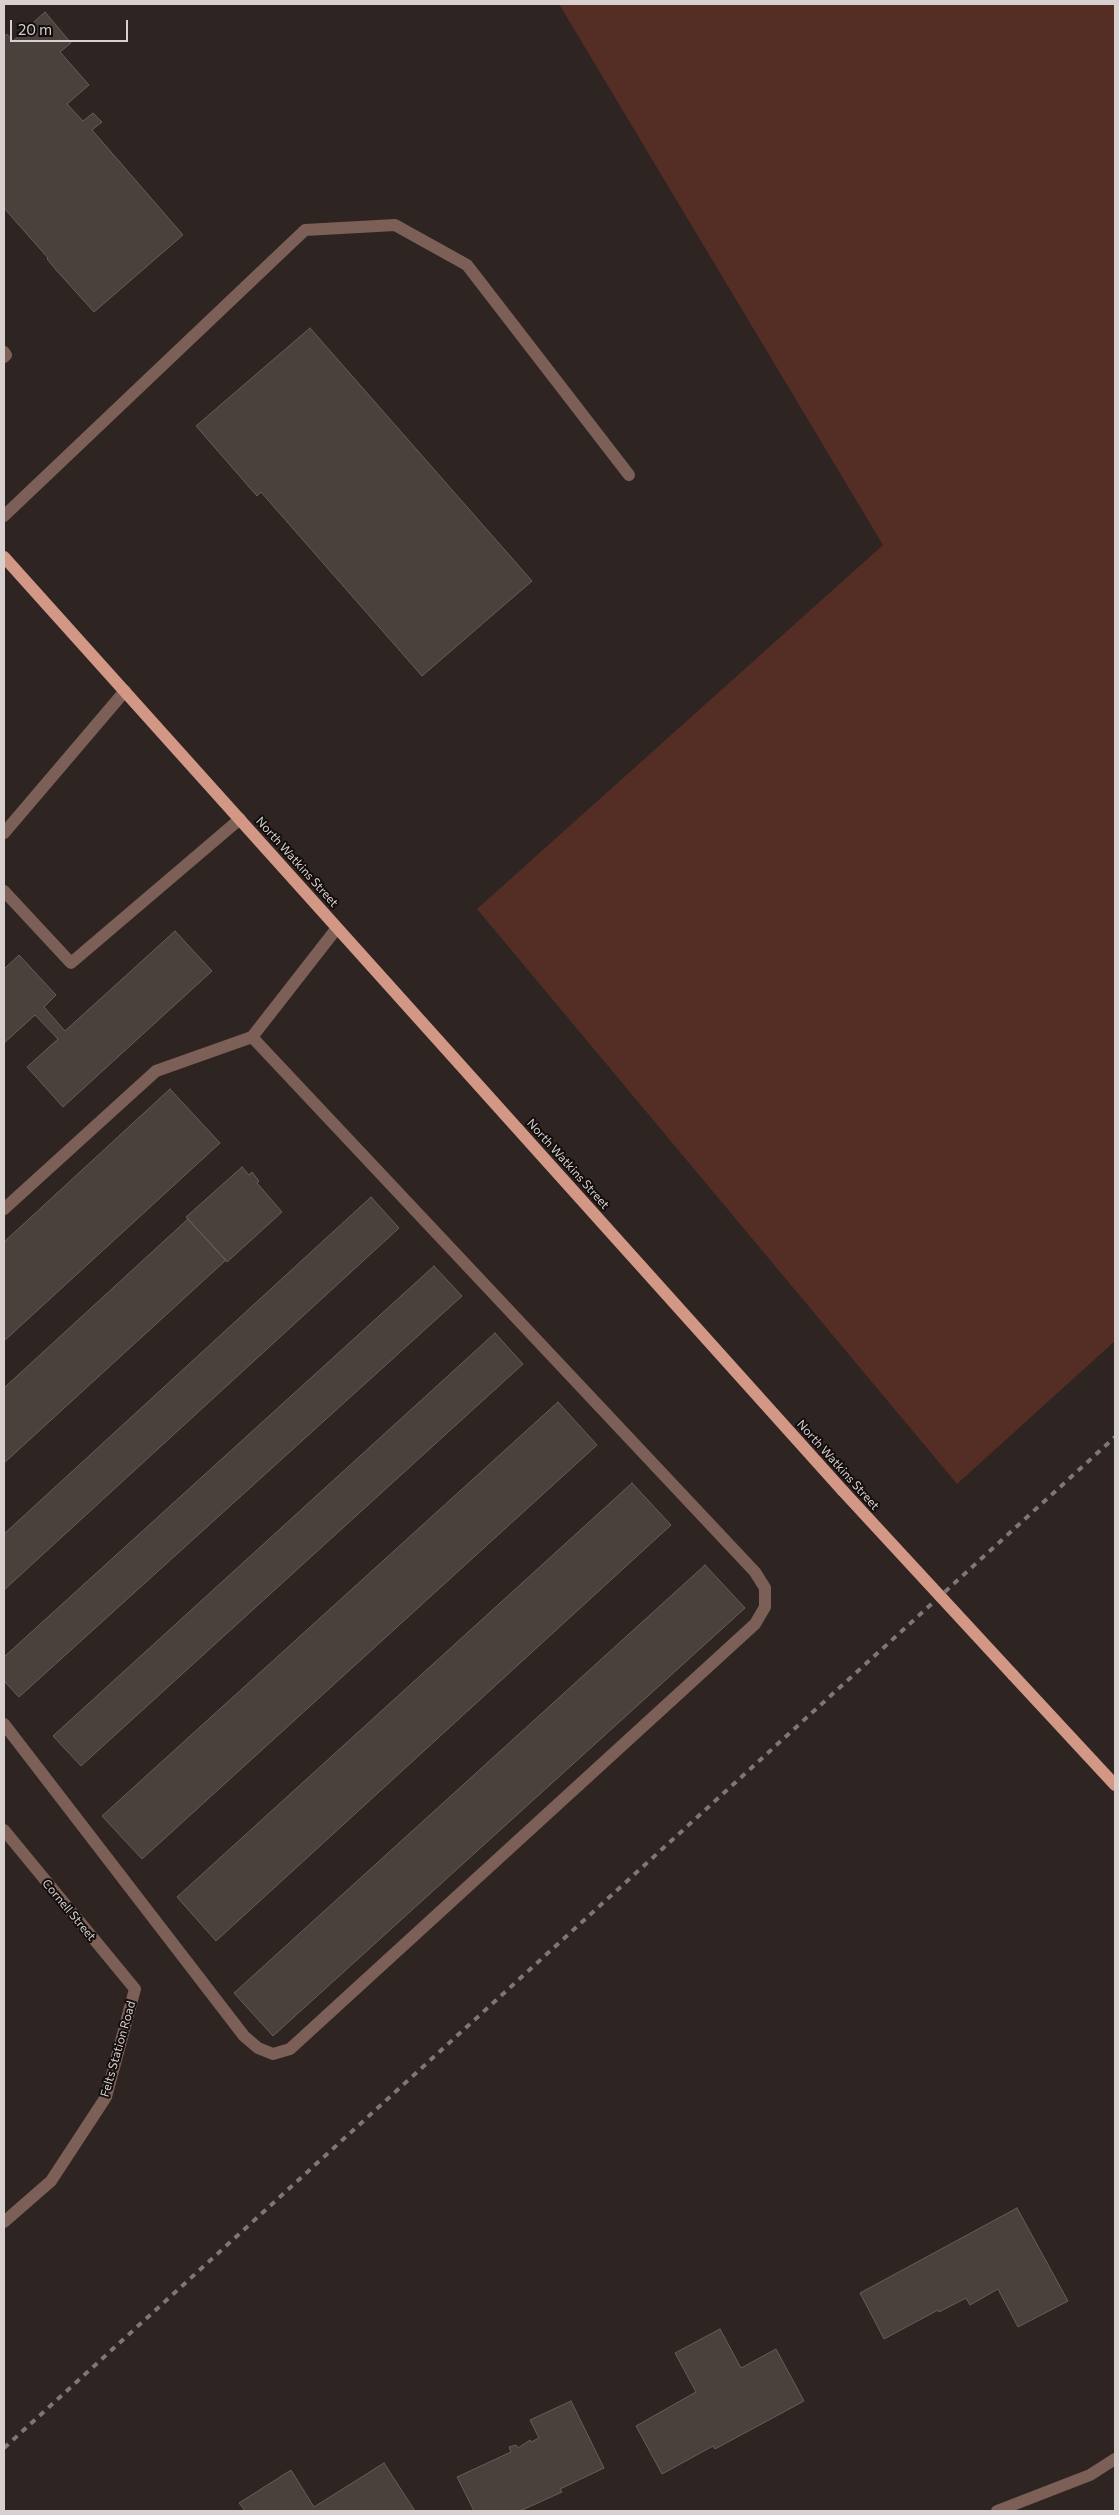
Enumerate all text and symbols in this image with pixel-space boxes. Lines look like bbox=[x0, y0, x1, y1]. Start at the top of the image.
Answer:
scale bar bbox=[12, 10, 130, 42]
text: 20 m bbox=[18, 20, 52, 38]
street label: North Watkins Street bbox=[253, 814, 341, 910]
street label: North Watkins Street bbox=[524, 1116, 612, 1212]
street label: North Watkins Street bbox=[794, 1417, 882, 1513]
street label: Cornell Street bbox=[39, 1876, 99, 1944]
street label: Felts Station Road bbox=[97, 1999, 139, 2099]

